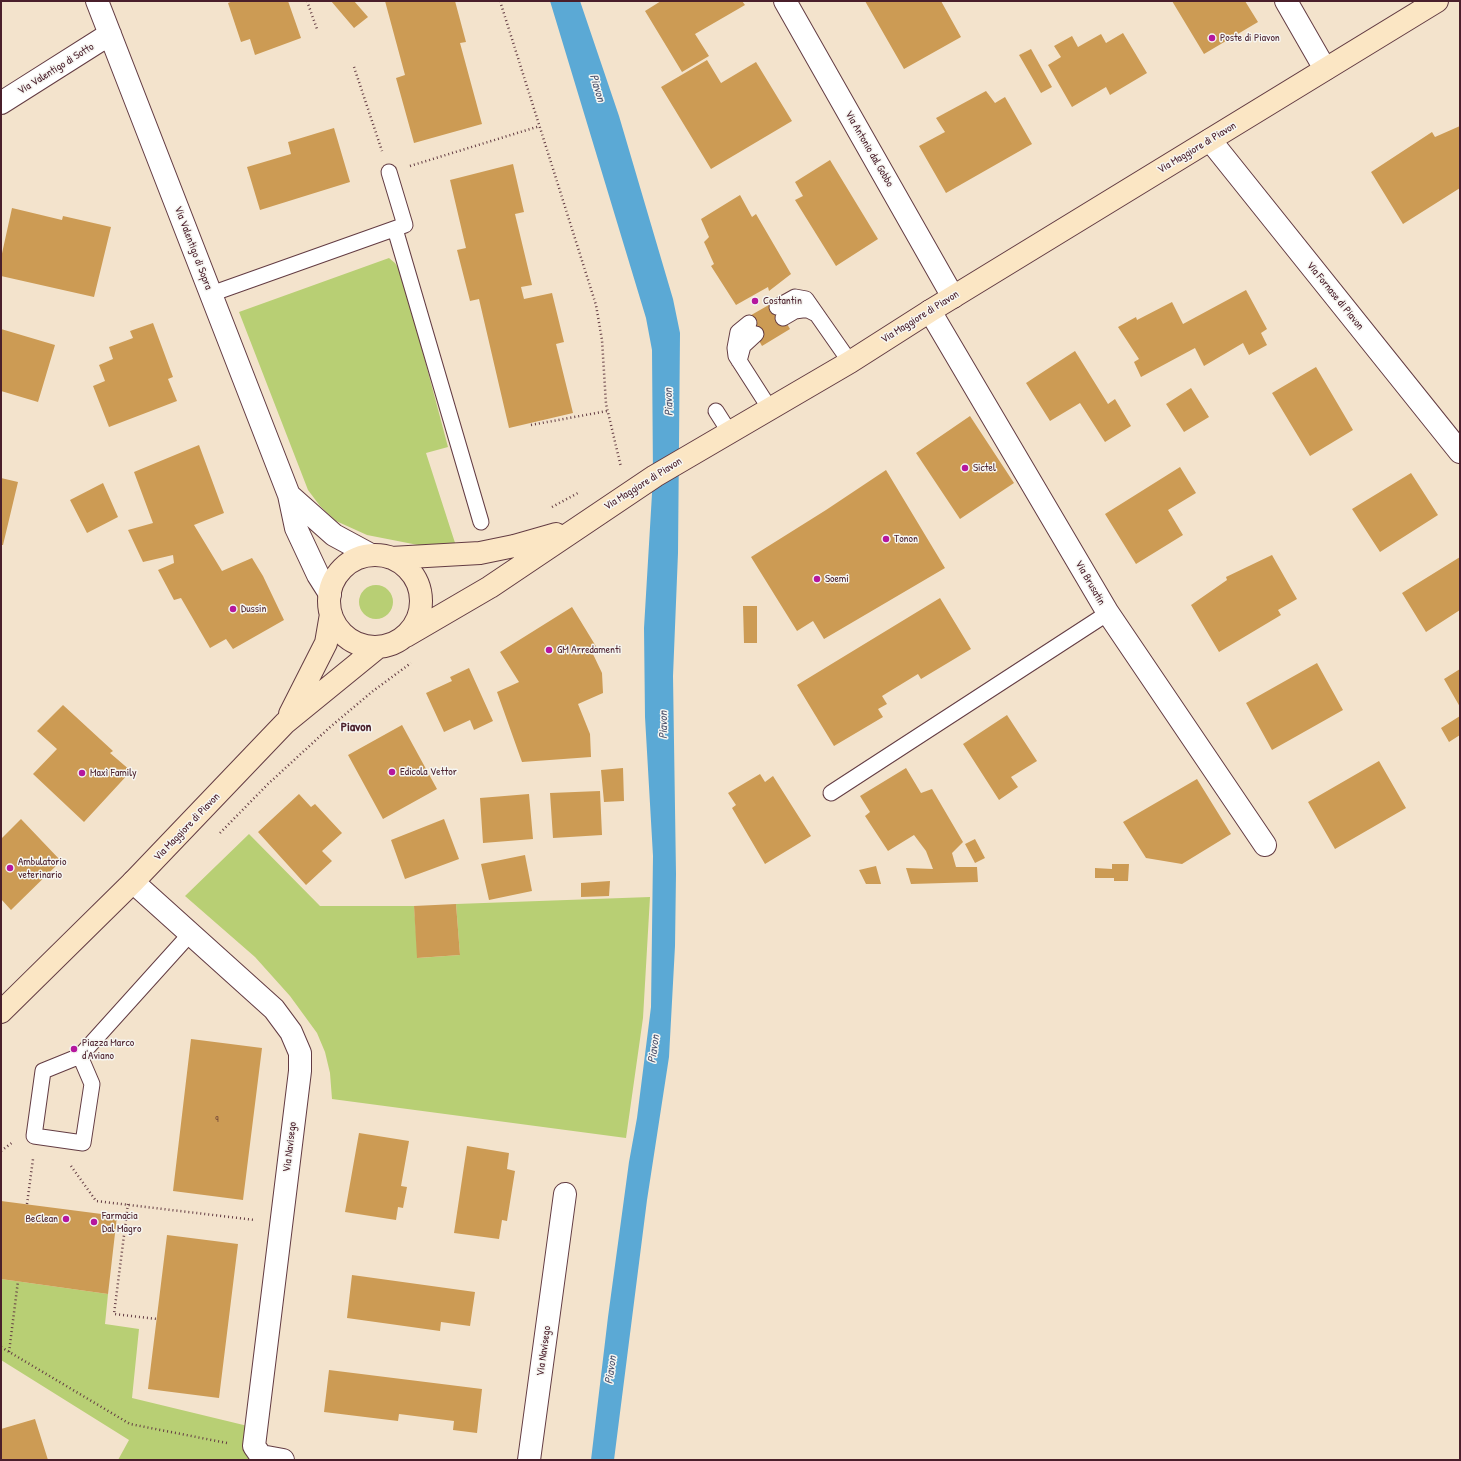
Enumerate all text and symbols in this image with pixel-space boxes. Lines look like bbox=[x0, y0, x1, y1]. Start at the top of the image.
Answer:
place label: Poste di Piavon bbox=[1220, 31, 1280, 45]
marker: Poste di Piavon bbox=[1207, 33, 1217, 43]
street label: Via Valentigo di Sotto bbox=[16, 40, 96, 98]
water label: Piavon bbox=[586, 72, 608, 104]
street label: Via Antonio dal Gobbo bbox=[842, 109, 896, 189]
street label: Via Maggiore di Piavon bbox=[1155, 119, 1239, 177]
street label: Via Valentigo di Sopra bbox=[171, 204, 215, 292]
street label: Via Fornase di Piavon bbox=[1303, 259, 1367, 333]
street label: Via Maggiore di Piavon bbox=[879, 288, 961, 346]
place label: Costantin bbox=[763, 294, 802, 308]
marker: Costantin bbox=[750, 296, 760, 306]
water label: Piavon bbox=[661, 388, 677, 416]
street label: Via Maggiore di Piavon bbox=[602, 455, 684, 513]
place label: Sictel bbox=[973, 461, 996, 475]
marker: Sictel bbox=[960, 463, 970, 473]
place label: Tonon bbox=[894, 532, 918, 546]
marker: Tonon bbox=[881, 534, 891, 544]
street label: Via Brusatin bbox=[1072, 558, 1108, 608]
place label: Soemi bbox=[825, 572, 849, 586]
marker: Soemi bbox=[812, 574, 822, 584]
place label: Dussin bbox=[241, 602, 267, 616]
marker: Dussin bbox=[228, 604, 238, 614]
place label: GM Arredamenti bbox=[557, 643, 621, 657]
marker: GM Arredamenti bbox=[544, 645, 554, 655]
water label: Piavon bbox=[657, 711, 671, 739]
district label: Piavon bbox=[341, 720, 371, 736]
place label: Edicola Vettor bbox=[400, 765, 457, 779]
place label: Maxì Family bbox=[90, 766, 137, 780]
marker: Edicola Vettor bbox=[387, 767, 397, 777]
marker: Maxì Family bbox=[77, 768, 87, 778]
street label: Via Maggiore di Piavon bbox=[151, 790, 223, 864]
place label: Ambulatorio veterinario bbox=[18, 855, 66, 881]
marker: Ambulatorio veterinario bbox=[5, 863, 15, 873]
water label: Piavon bbox=[645, 1034, 663, 1064]
place label: Piazza Marco d'Aviano bbox=[82, 1036, 134, 1062]
marker: Piazza Marco d'Aviano bbox=[69, 1044, 79, 1054]
house number: 9 bbox=[215, 1115, 219, 1125]
street label: Via Navisego bbox=[280, 1121, 300, 1173]
place label: Farmacia Dal Magro bbox=[102, 1209, 141, 1235]
place label: BeClean bbox=[25, 1212, 58, 1226]
marker: BeClean bbox=[61, 1214, 71, 1224]
marker: Farmacia Dal Magro bbox=[89, 1217, 99, 1227]
street label: Via Navisego bbox=[534, 1325, 554, 1377]
water label: Piavon bbox=[602, 1355, 620, 1385]

